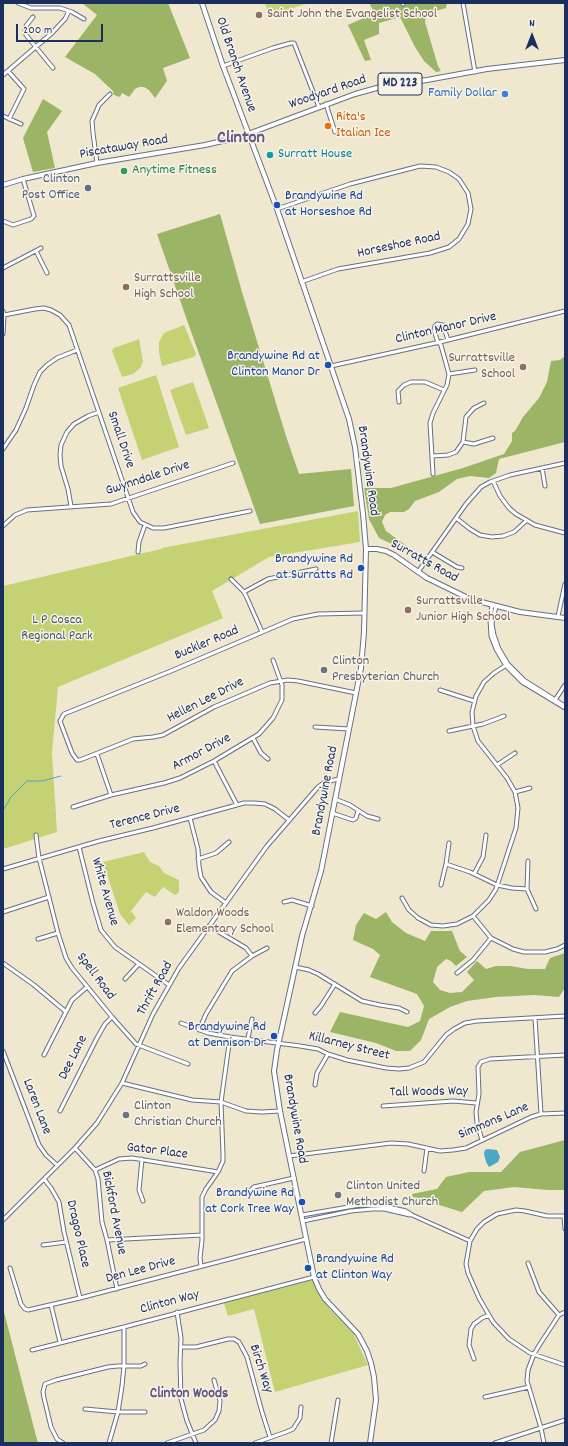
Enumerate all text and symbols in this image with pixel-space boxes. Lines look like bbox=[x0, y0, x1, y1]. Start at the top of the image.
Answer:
place label: Saint John the Evangelist School bbox=[267, 7, 437, 23]
marker: Saint John the Evangelist School bbox=[254, 10, 264, 20]
street label: Old Branch Avenue bbox=[211, 15, 259, 115]
scale bar bbox=[18, 16, 105, 42]
north arrow bbox=[512, 16, 552, 56]
text: N bbox=[529, 16, 535, 32]
text: 200 m bbox=[23, 22, 52, 39]
street label: Woodyard Road bbox=[287, 72, 369, 114]
road number: MD 223 bbox=[378, 73, 422, 95]
place label: Family Dollar bbox=[428, 86, 497, 102]
marker: Family Dollar bbox=[500, 89, 510, 99]
place label: Rita's Italian Ice bbox=[336, 110, 390, 142]
marker: Rita's Italian Ice bbox=[323, 121, 333, 131]
district label: Clinton bbox=[217, 129, 265, 151]
street label: Piscataway Road bbox=[79, 132, 169, 164]
place label: Surratt House bbox=[278, 147, 352, 163]
marker: Surratt House bbox=[265, 150, 275, 160]
place label: Anytime Fitness bbox=[132, 163, 217, 179]
marker: Anytime Fitness bbox=[119, 166, 129, 176]
place label: Clinton Post Office bbox=[22, 172, 80, 204]
marker: Clinton Post Office bbox=[83, 183, 93, 193]
place label: Brandywine Rd at Horseshoe Rd bbox=[285, 189, 372, 222]
marker: Brandywine Rd at Horseshoe Rd bbox=[272, 200, 282, 210]
street label: Horseshoe Road bbox=[356, 229, 442, 263]
place label: Surrattsville High School bbox=[134, 271, 201, 304]
marker: Surrattsville High School bbox=[121, 282, 131, 292]
street label: Clinton Manor Drive bbox=[394, 309, 498, 349]
place label: Brandywine Rd at Clinton Manor Dr bbox=[227, 349, 320, 382]
place label: Surrattsville School bbox=[448, 351, 515, 384]
marker: Brandywine Rd at Clinton Manor Dr bbox=[323, 360, 333, 370]
marker: Surrattsville School bbox=[518, 362, 528, 372]
street label: Small Drive bbox=[102, 409, 138, 471]
street label: Brandywine Road bbox=[352, 425, 382, 517]
street label: Gwynndale Drive bbox=[104, 457, 192, 501]
street label: Surratts Road bbox=[387, 537, 461, 587]
place label: Brandywine Rd at Surratts Rd bbox=[275, 552, 353, 584]
marker: Brandywine Rd at Surratts Rd bbox=[356, 563, 366, 573]
place label: Surrattsville Junior High School bbox=[416, 594, 510, 626]
marker: Surrattsville Junior High School bbox=[403, 605, 413, 615]
park label: L P Cosca Regional Park bbox=[21, 613, 93, 646]
street label: Buckler Road bbox=[172, 623, 242, 665]
place label: Clinton Presbyterian Church bbox=[332, 654, 439, 686]
marker: Clinton Presbyterian Church bbox=[319, 665, 329, 675]
street label: Hellen Lee Drive bbox=[165, 674, 247, 728]
street label: Armor Drive bbox=[170, 731, 234, 775]
street label: Brandywine Road bbox=[309, 745, 343, 837]
street label: Terence Drive bbox=[108, 801, 182, 835]
street label: White Avenue bbox=[86, 856, 122, 928]
place label: Waldon Woods Elementary School bbox=[176, 906, 274, 938]
marker: Waldon Woods Elementary School bbox=[163, 917, 173, 927]
street label: Spell Road bbox=[72, 950, 118, 1004]
street label: Thrift Road bbox=[134, 959, 178, 1019]
place label: Brandywine Rd at Dennison Dr bbox=[188, 1020, 266, 1052]
street label: Killarney Street bbox=[307, 1029, 391, 1065]
marker: Brandywine Rd at Dennison Dr bbox=[269, 1031, 279, 1041]
street label: Dee Lane bbox=[56, 1033, 92, 1083]
street label: Brandywine Road bbox=[278, 1073, 310, 1165]
street label: Laren Lane bbox=[18, 1077, 54, 1137]
street label: Tall Woods Way bbox=[390, 1084, 468, 1102]
place label: Clinton Christian Church bbox=[134, 1099, 222, 1132]
street label: Simmons Lane bbox=[456, 1100, 532, 1144]
marker: Clinton Christian Church bbox=[121, 1110, 131, 1120]
street label: Gator Place bbox=[125, 1140, 189, 1164]
street label: Bickford Avenue bbox=[97, 1170, 129, 1256]
place label: Clinton United Methodist Church bbox=[346, 1179, 438, 1212]
place label: Brandywine Rd at Cork Tree Way bbox=[205, 1186, 294, 1218]
marker: Clinton United Methodist Church bbox=[333, 1190, 343, 1200]
marker: Brandywine Rd at Cork Tree Way bbox=[297, 1197, 307, 1207]
street label: Dragoo Place bbox=[61, 1199, 93, 1269]
place label: Brandywine Rd at Clinton Way bbox=[316, 1252, 394, 1284]
street label: Den Lee Drive bbox=[104, 1254, 178, 1288]
marker: Brandywine Rd at Clinton Way bbox=[303, 1263, 313, 1273]
street label: Clinton Way bbox=[139, 1287, 201, 1319]
street label: Birch Way bbox=[244, 1343, 276, 1395]
district label: Clinton Woods bbox=[150, 1386, 228, 1404]

